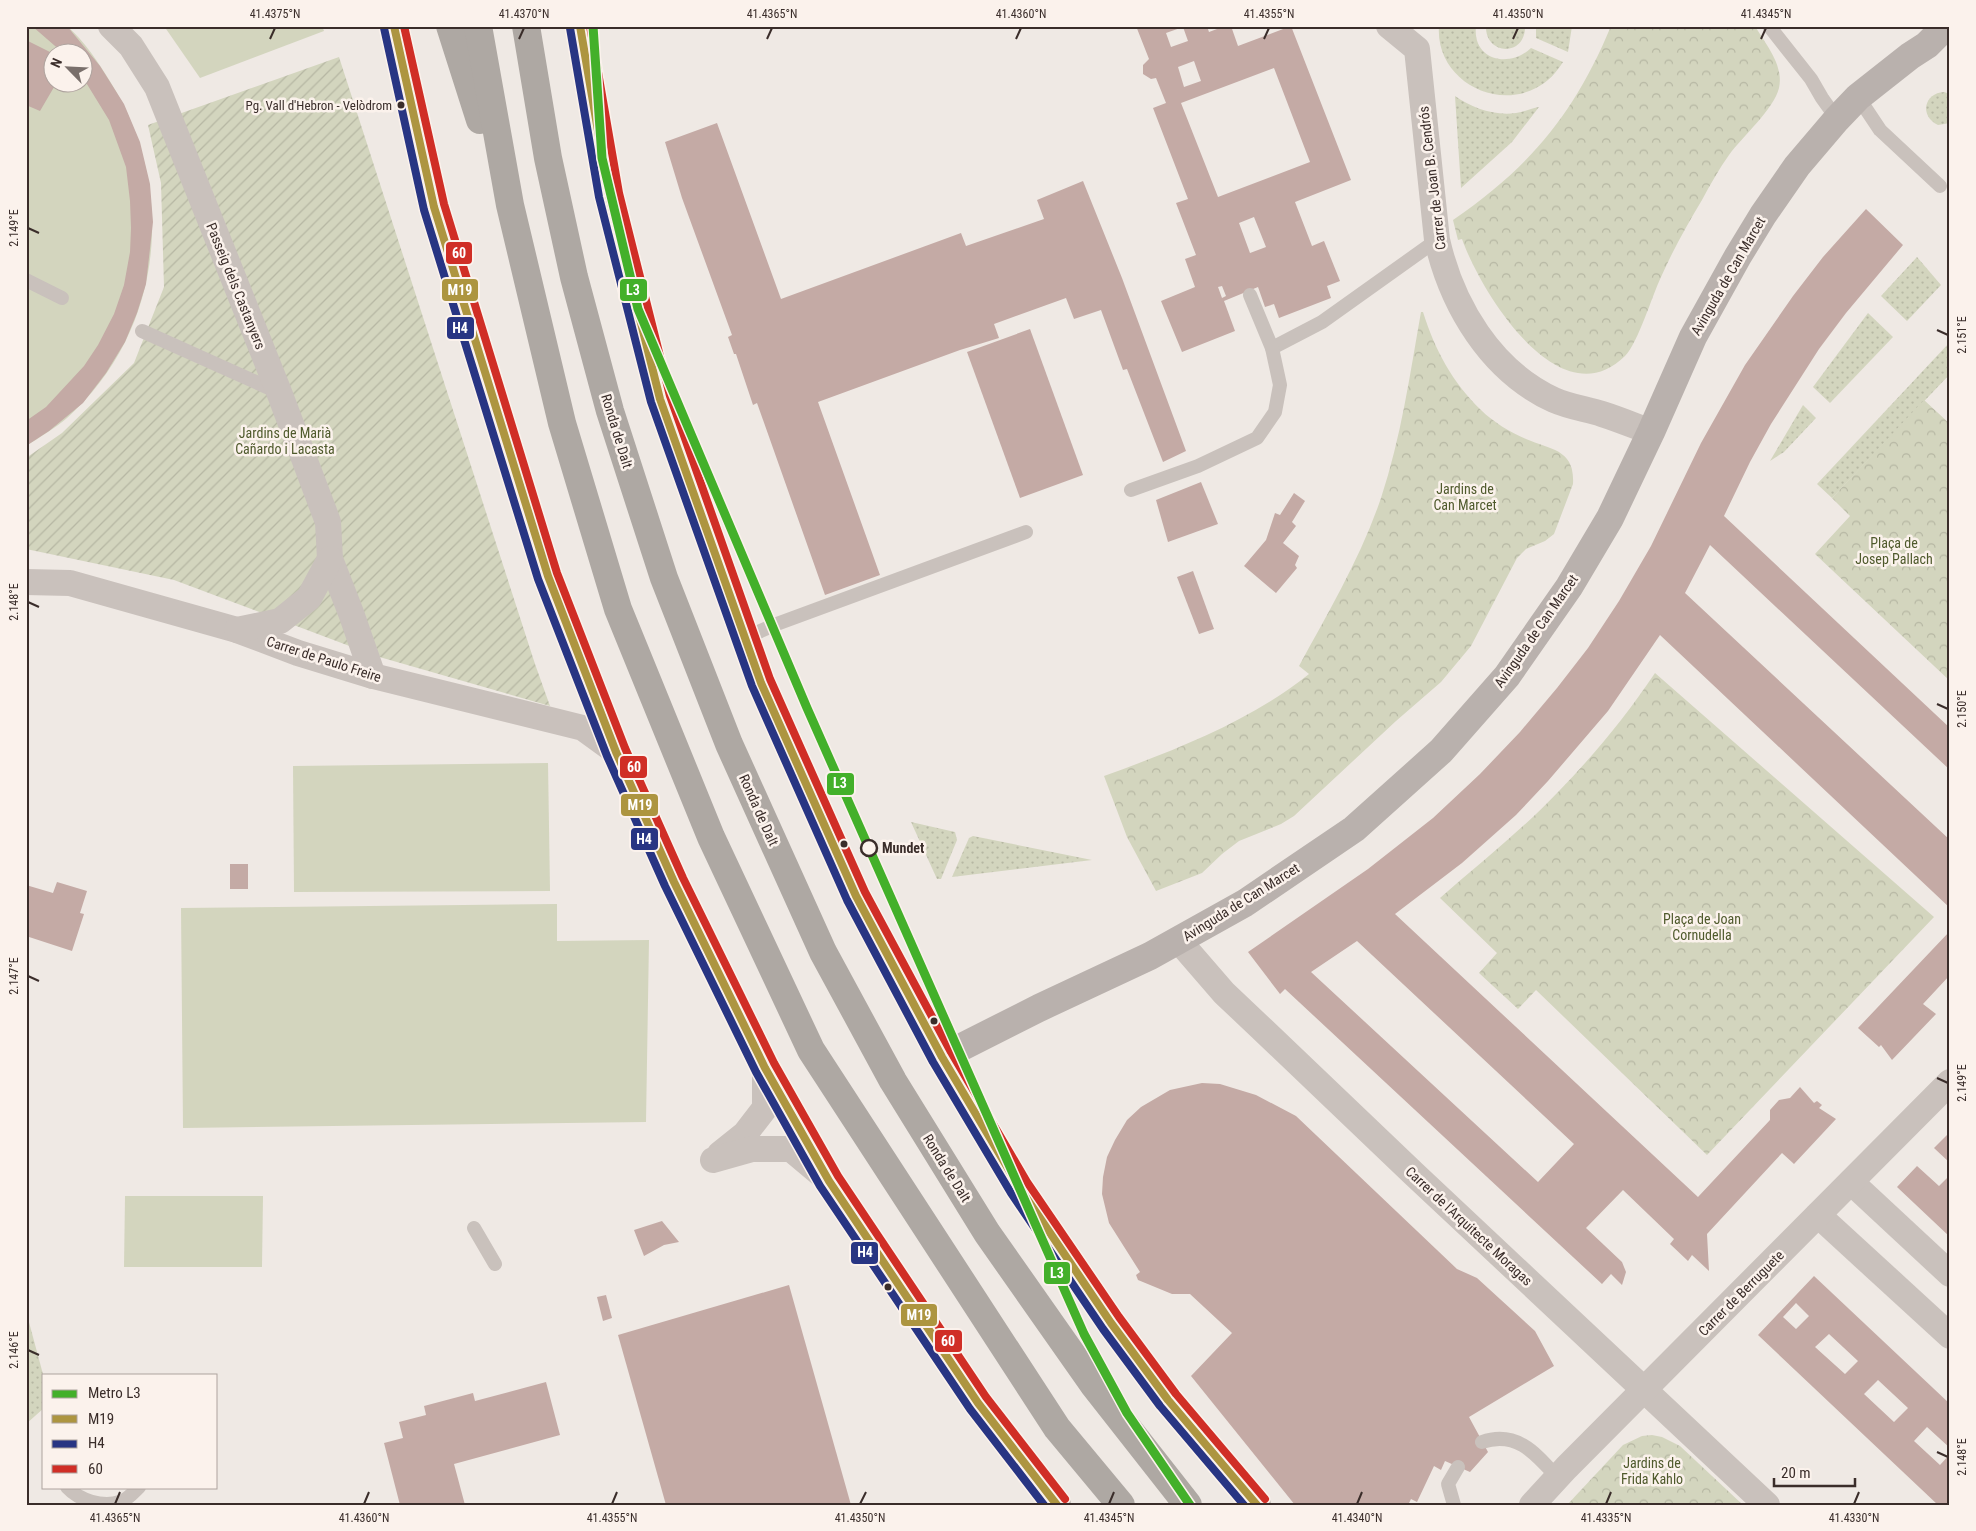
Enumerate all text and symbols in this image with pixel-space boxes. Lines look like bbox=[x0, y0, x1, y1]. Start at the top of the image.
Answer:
text: 41.4375°N bbox=[250, 7, 300, 21]
text: 41.4370°N bbox=[499, 7, 549, 21]
text: 41.4365°N bbox=[747, 7, 797, 21]
text: 41.4360°N bbox=[996, 7, 1046, 21]
text: 41.4355°N bbox=[1244, 7, 1294, 21]
text: 41.4350°N bbox=[1493, 7, 1543, 21]
text: 41.4345°N bbox=[1741, 7, 1791, 21]
north arrow bbox=[42, 42, 92, 92]
text: N bbox=[47, 56, 65, 70]
place label: Pg. Vall d'Hebron - Velòdrom bbox=[246, 98, 392, 113]
marker: Pg. Vall d'Hebron - Velòdrom bbox=[396, 100, 406, 110]
street label: Carrer de Joan B. Cendrós bbox=[1415, 105, 1449, 251]
text: 2.149°E bbox=[7, 209, 21, 247]
street label: Avinguda de Can Marcet bbox=[1688, 214, 1768, 338]
street label: Passeig dels Castanyers bbox=[203, 220, 269, 352]
line badge: 60 bbox=[445, 241, 473, 265]
text: 60 bbox=[452, 245, 466, 261]
line badge: M19 bbox=[441, 278, 479, 302]
line badge: L3 bbox=[619, 278, 648, 302]
text: M19 bbox=[448, 282, 472, 298]
text: L3 bbox=[626, 282, 640, 298]
line badge: H4 bbox=[446, 316, 475, 340]
text: 2.151°E bbox=[1955, 316, 1969, 354]
text: H4 bbox=[452, 320, 468, 336]
street label: Ronda de Dalt bbox=[598, 392, 636, 470]
park label: Jardins de Marià Cañardo i Lacasta bbox=[235, 425, 335, 457]
park label: Jardins de Can Marcet bbox=[1433, 481, 1497, 513]
park label: Plaça de Josep Pallach bbox=[1855, 535, 1933, 567]
street label: Avinguda de Can Marcet bbox=[1491, 571, 1581, 691]
text: 2.148°E bbox=[7, 583, 21, 621]
street label: Carrer de Paulo Freire bbox=[265, 633, 384, 685]
text: 2.150°E bbox=[1955, 690, 1969, 728]
line badge: 60 bbox=[619, 755, 648, 779]
text: 60 bbox=[627, 759, 641, 775]
street label: Ronda de Dalt bbox=[736, 772, 782, 848]
line badge: L3 bbox=[826, 772, 855, 796]
text: L3 bbox=[833, 775, 847, 791]
line badge: M19 bbox=[620, 793, 659, 817]
text: M19 bbox=[628, 797, 652, 813]
line badge: H4 bbox=[630, 827, 659, 851]
text: H4 bbox=[636, 831, 652, 847]
unlabelled marker bbox=[839, 839, 849, 849]
marker: Mundet bbox=[860, 839, 878, 857]
place label: Mundet bbox=[882, 840, 924, 856]
street label: Avinguda de Can Marcet bbox=[1180, 860, 1302, 944]
park label: Plaça de Joan Cornudella bbox=[1663, 911, 1741, 943]
text: 2.147°E bbox=[7, 957, 21, 995]
unlabelled marker bbox=[929, 1016, 939, 1026]
text: 2.149°E bbox=[1955, 1064, 1969, 1102]
street label: Ronda de Dalt bbox=[920, 1131, 974, 1205]
street label: Carrer de l'Arquitecte Moragas bbox=[1402, 1163, 1536, 1289]
line badge: H4 bbox=[850, 1241, 879, 1265]
text: H4 bbox=[857, 1244, 873, 1260]
street label: Carrer de Berruguete bbox=[1695, 1247, 1787, 1339]
line badge: L3 bbox=[1043, 1261, 1071, 1285]
text: L3 bbox=[1050, 1265, 1064, 1281]
unlabelled marker bbox=[883, 1282, 893, 1292]
line badge: M19 bbox=[900, 1303, 938, 1327]
text: M19 bbox=[907, 1307, 931, 1323]
line badge: 60 bbox=[934, 1329, 963, 1353]
text: 2.146°E bbox=[7, 1331, 21, 1369]
text: 60 bbox=[941, 1333, 955, 1349]
legend bbox=[42, 1374, 218, 1488]
text: Metro L3 bbox=[88, 1384, 141, 1402]
text: M19 bbox=[88, 1410, 114, 1428]
text: H4 bbox=[88, 1434, 105, 1452]
text: 2.148°E bbox=[1955, 1438, 1969, 1476]
park label: Jardins de Frida Kahlo bbox=[1621, 1455, 1683, 1487]
scale bar bbox=[1774, 1456, 1855, 1488]
text: 60 bbox=[88, 1460, 103, 1478]
text: 20 m bbox=[1781, 1464, 1811, 1482]
text: 41.4365°N bbox=[90, 1511, 140, 1525]
text: 41.4360°N bbox=[339, 1511, 389, 1525]
text: 41.4355°N bbox=[587, 1511, 637, 1525]
text: 41.4350°N bbox=[835, 1511, 885, 1525]
text: 41.4345°N bbox=[1084, 1511, 1134, 1525]
text: 41.4340°N bbox=[1332, 1511, 1382, 1525]
text: 41.4335°N bbox=[1581, 1511, 1631, 1525]
text: 41.4330°N bbox=[1829, 1511, 1879, 1525]

